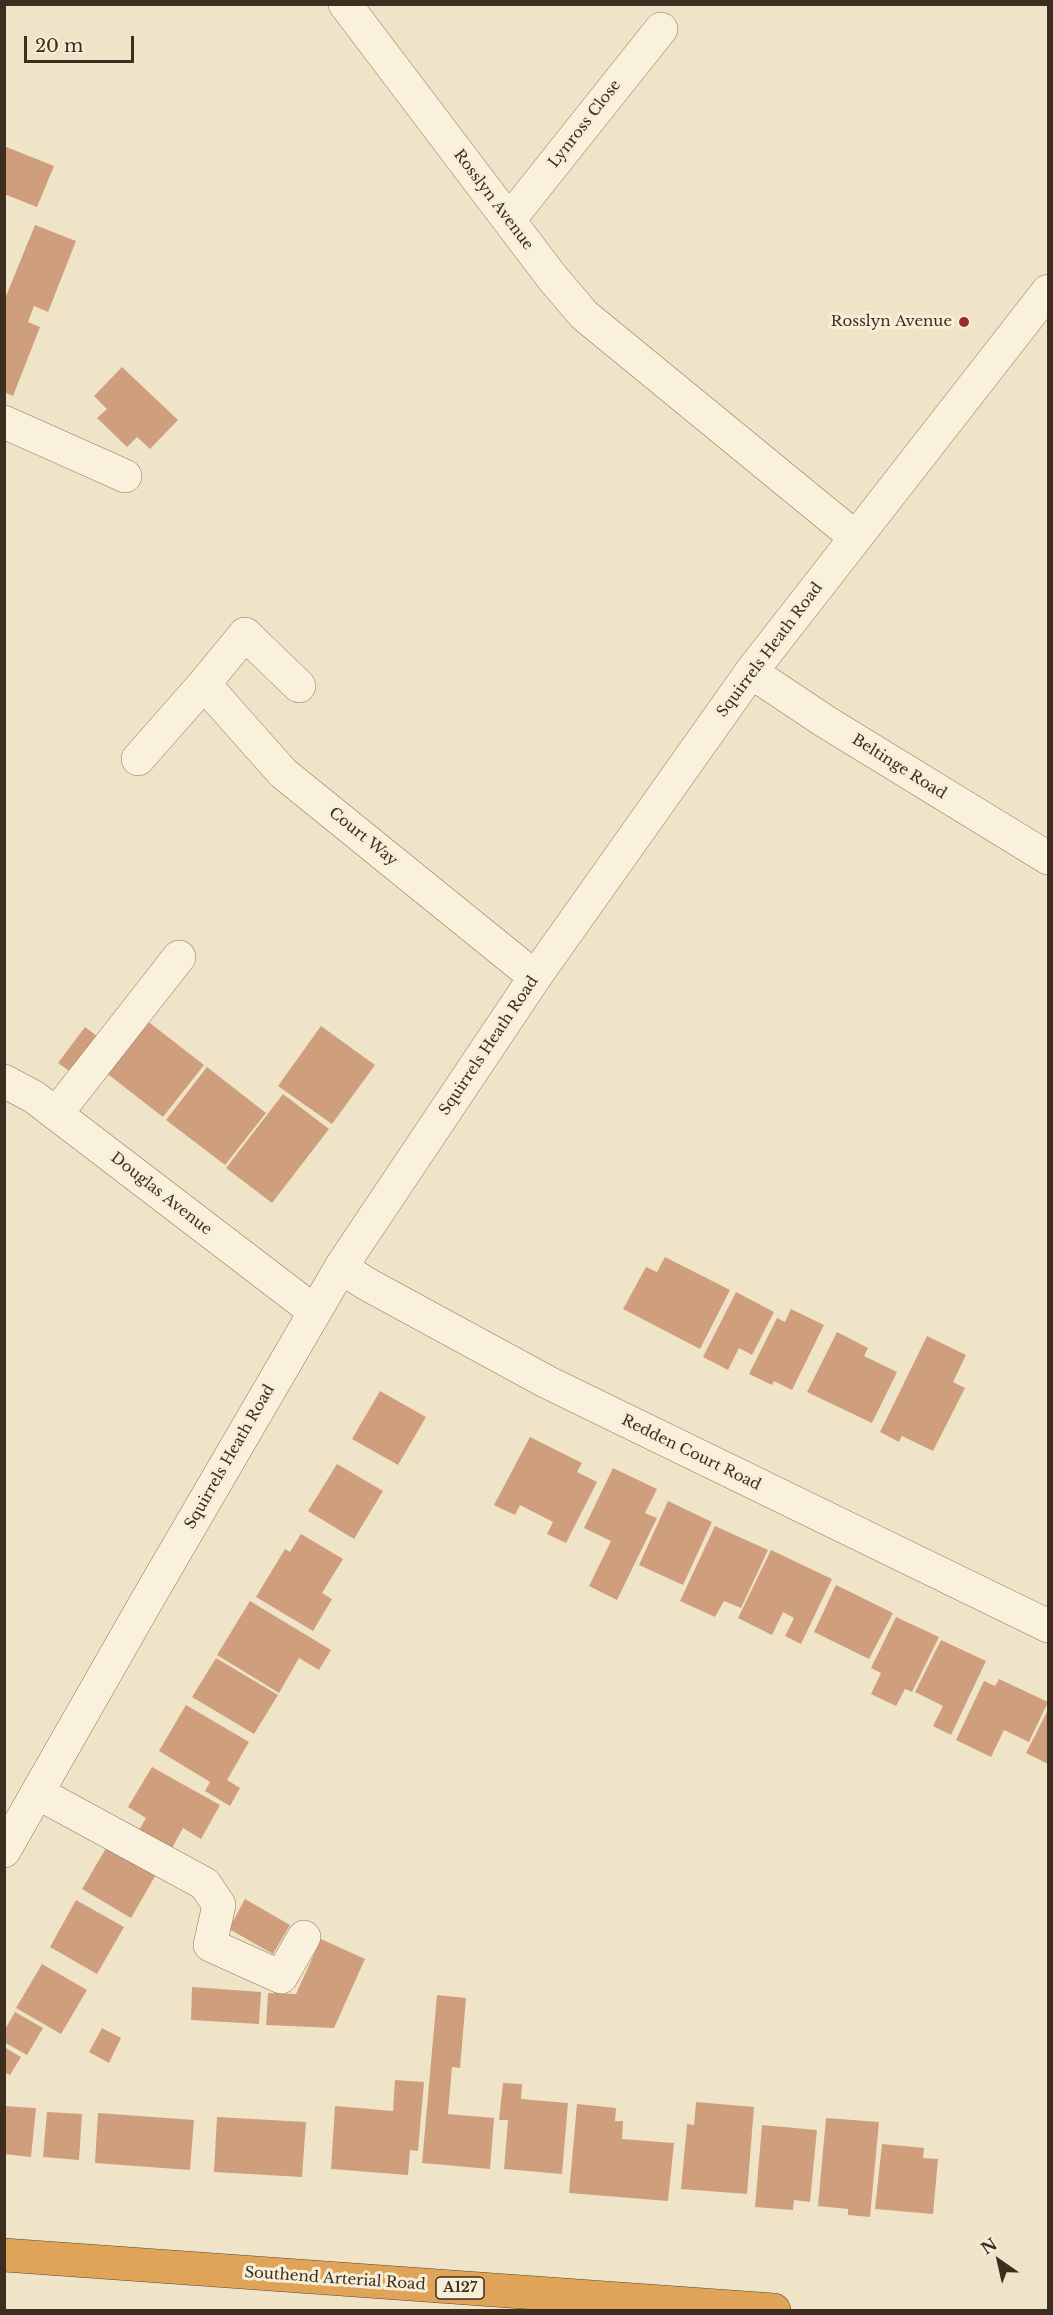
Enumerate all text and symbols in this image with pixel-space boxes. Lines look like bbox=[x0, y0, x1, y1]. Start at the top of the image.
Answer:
scale bar bbox=[27, 24, 136, 62]
text: 20 m bbox=[35, 35, 83, 57]
street label: Lynross Close bbox=[545, 76, 625, 172]
street label: Rosslyn Avenue bbox=[449, 146, 537, 254]
place label: Rosslyn Avenue bbox=[831, 313, 952, 331]
marker: Rosslyn Avenue bbox=[957, 315, 971, 329]
street label: Squirrels Heath Road bbox=[713, 579, 827, 721]
street label: Beltinge Road bbox=[849, 731, 949, 803]
street label: Court Way bbox=[325, 804, 401, 870]
street label: Squirrels Heath Road bbox=[436, 973, 542, 1119]
street label: Douglas Avenue bbox=[107, 1149, 215, 1239]
street label: Squirrels Heath Road bbox=[181, 1381, 279, 1533]
street label: Redden Court Road bbox=[618, 1411, 764, 1495]
north arrow bbox=[969, 2231, 1029, 2291]
text: N bbox=[977, 2234, 1001, 2259]
street label: Southend Arterial Road bbox=[244, 2264, 426, 2294]
road number: A127 bbox=[436, 2277, 484, 2299]

